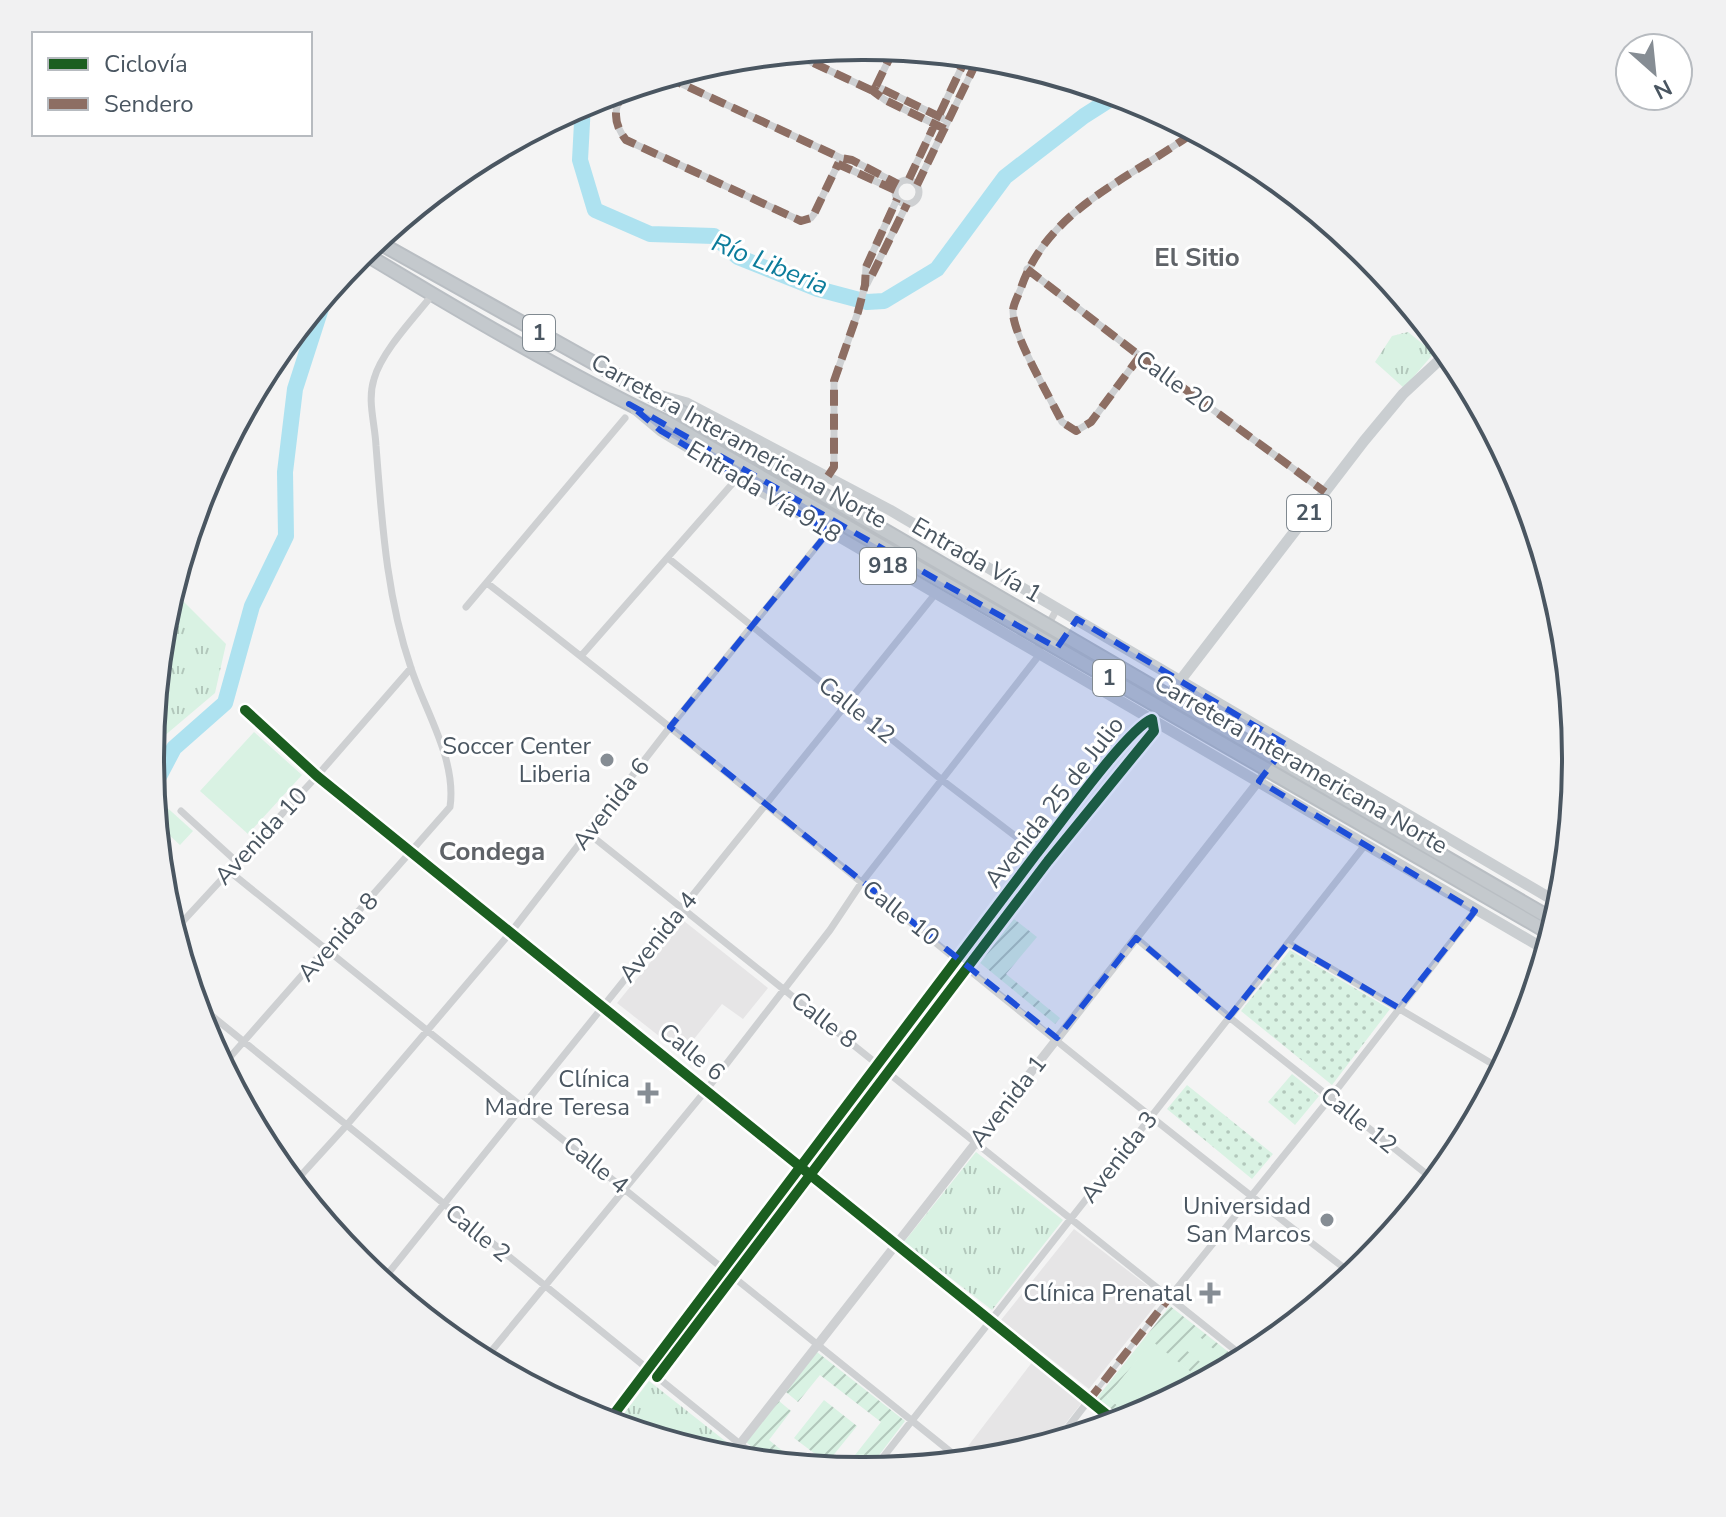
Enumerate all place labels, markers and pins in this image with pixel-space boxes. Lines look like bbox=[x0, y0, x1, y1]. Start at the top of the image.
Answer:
place label: Soccer Center Liberia bbox=[442, 730, 591, 790]
marker: Soccer Center Liberia bbox=[598, 751, 616, 769]
place label: Clínica Madre Teresa bbox=[485, 1063, 630, 1123]
marker: Clínica Madre Teresa bbox=[637, 1082, 659, 1104]
place label: Universidad San Marcos bbox=[1183, 1190, 1311, 1250]
marker: Universidad San Marcos bbox=[1318, 1211, 1336, 1229]
place label: Clínica Prenatal bbox=[1023, 1277, 1192, 1309]
marker: Clínica Prenatal bbox=[1199, 1282, 1221, 1304]

